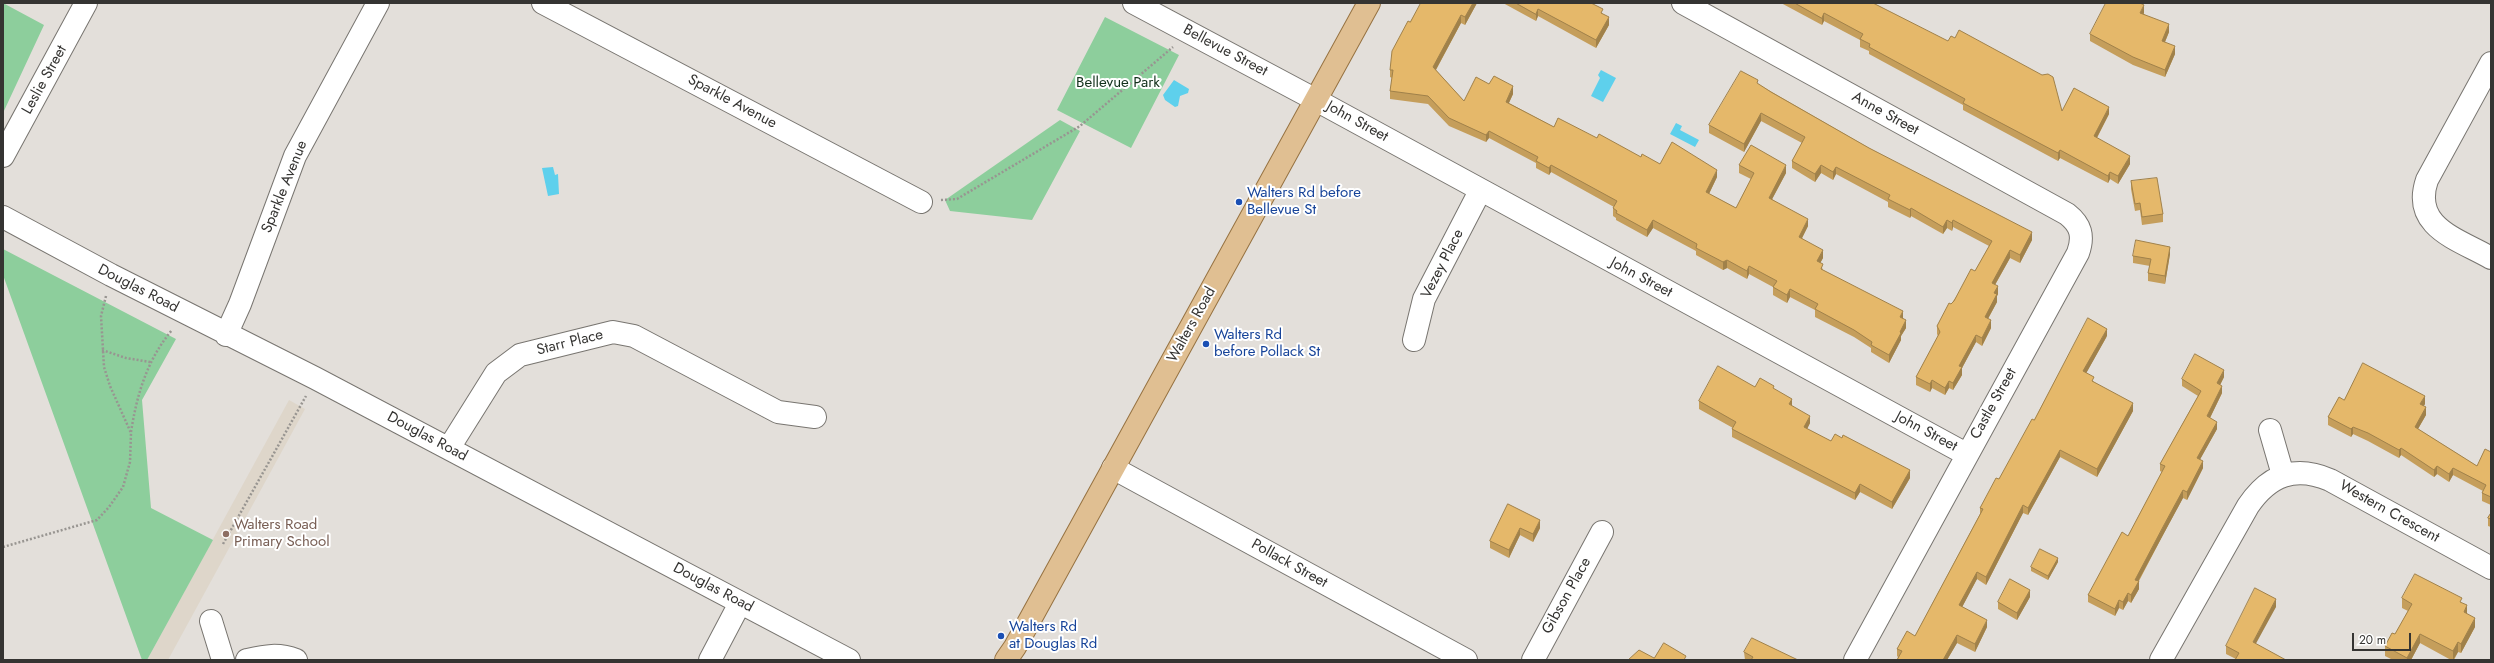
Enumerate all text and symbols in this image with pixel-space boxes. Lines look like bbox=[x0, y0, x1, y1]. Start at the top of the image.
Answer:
street label: Bellevue Street bbox=[1180, 21, 1270, 81]
street label: Leslie Street bbox=[19, 42, 71, 118]
street label: Sparkle Avenue bbox=[684, 71, 780, 133]
park label: Bellevue Park bbox=[1076, 74, 1160, 92]
street label: Anne Street bbox=[1848, 88, 1922, 140]
street label: John Street bbox=[1323, 98, 1391, 146]
street label: Sparkle Avenue bbox=[258, 138, 312, 236]
place label: Walters Rd before Bellevue St bbox=[1247, 184, 1361, 219]
marker: Walters Rd before Bellevue St bbox=[1234, 197, 1244, 207]
street label: Vezey Place bbox=[1418, 226, 1468, 302]
street label: John Street bbox=[1607, 254, 1675, 302]
street label: Douglas Road bbox=[95, 261, 181, 317]
street label: Walters Road bbox=[1164, 284, 1220, 366]
street label: Starr Place bbox=[535, 326, 605, 360]
place label: Walters Rd before Pollack St bbox=[1214, 326, 1320, 361]
marker: Walters Rd before Pollack St bbox=[1201, 339, 1211, 349]
street label: Castle Street bbox=[1967, 365, 2021, 443]
street label: Douglas Road bbox=[384, 408, 470, 466]
street label: John Street bbox=[1892, 408, 1960, 456]
street label: Western Crescent bbox=[2336, 477, 2442, 547]
place label: Walters Road Primary School bbox=[234, 516, 330, 551]
marker: Walters Road Primary School bbox=[221, 529, 231, 539]
street label: Pollack Street bbox=[1248, 536, 1330, 592]
street label: Gibson Place bbox=[1539, 555, 1595, 637]
street label: Douglas Road bbox=[670, 559, 756, 617]
place label: Walters Rd at Douglas Rd bbox=[1009, 618, 1097, 653]
scale bar bbox=[2354, 625, 2413, 651]
marker: Walters Rd at Douglas Rd bbox=[996, 631, 1006, 641]
text: 20 m bbox=[2359, 631, 2386, 649]

